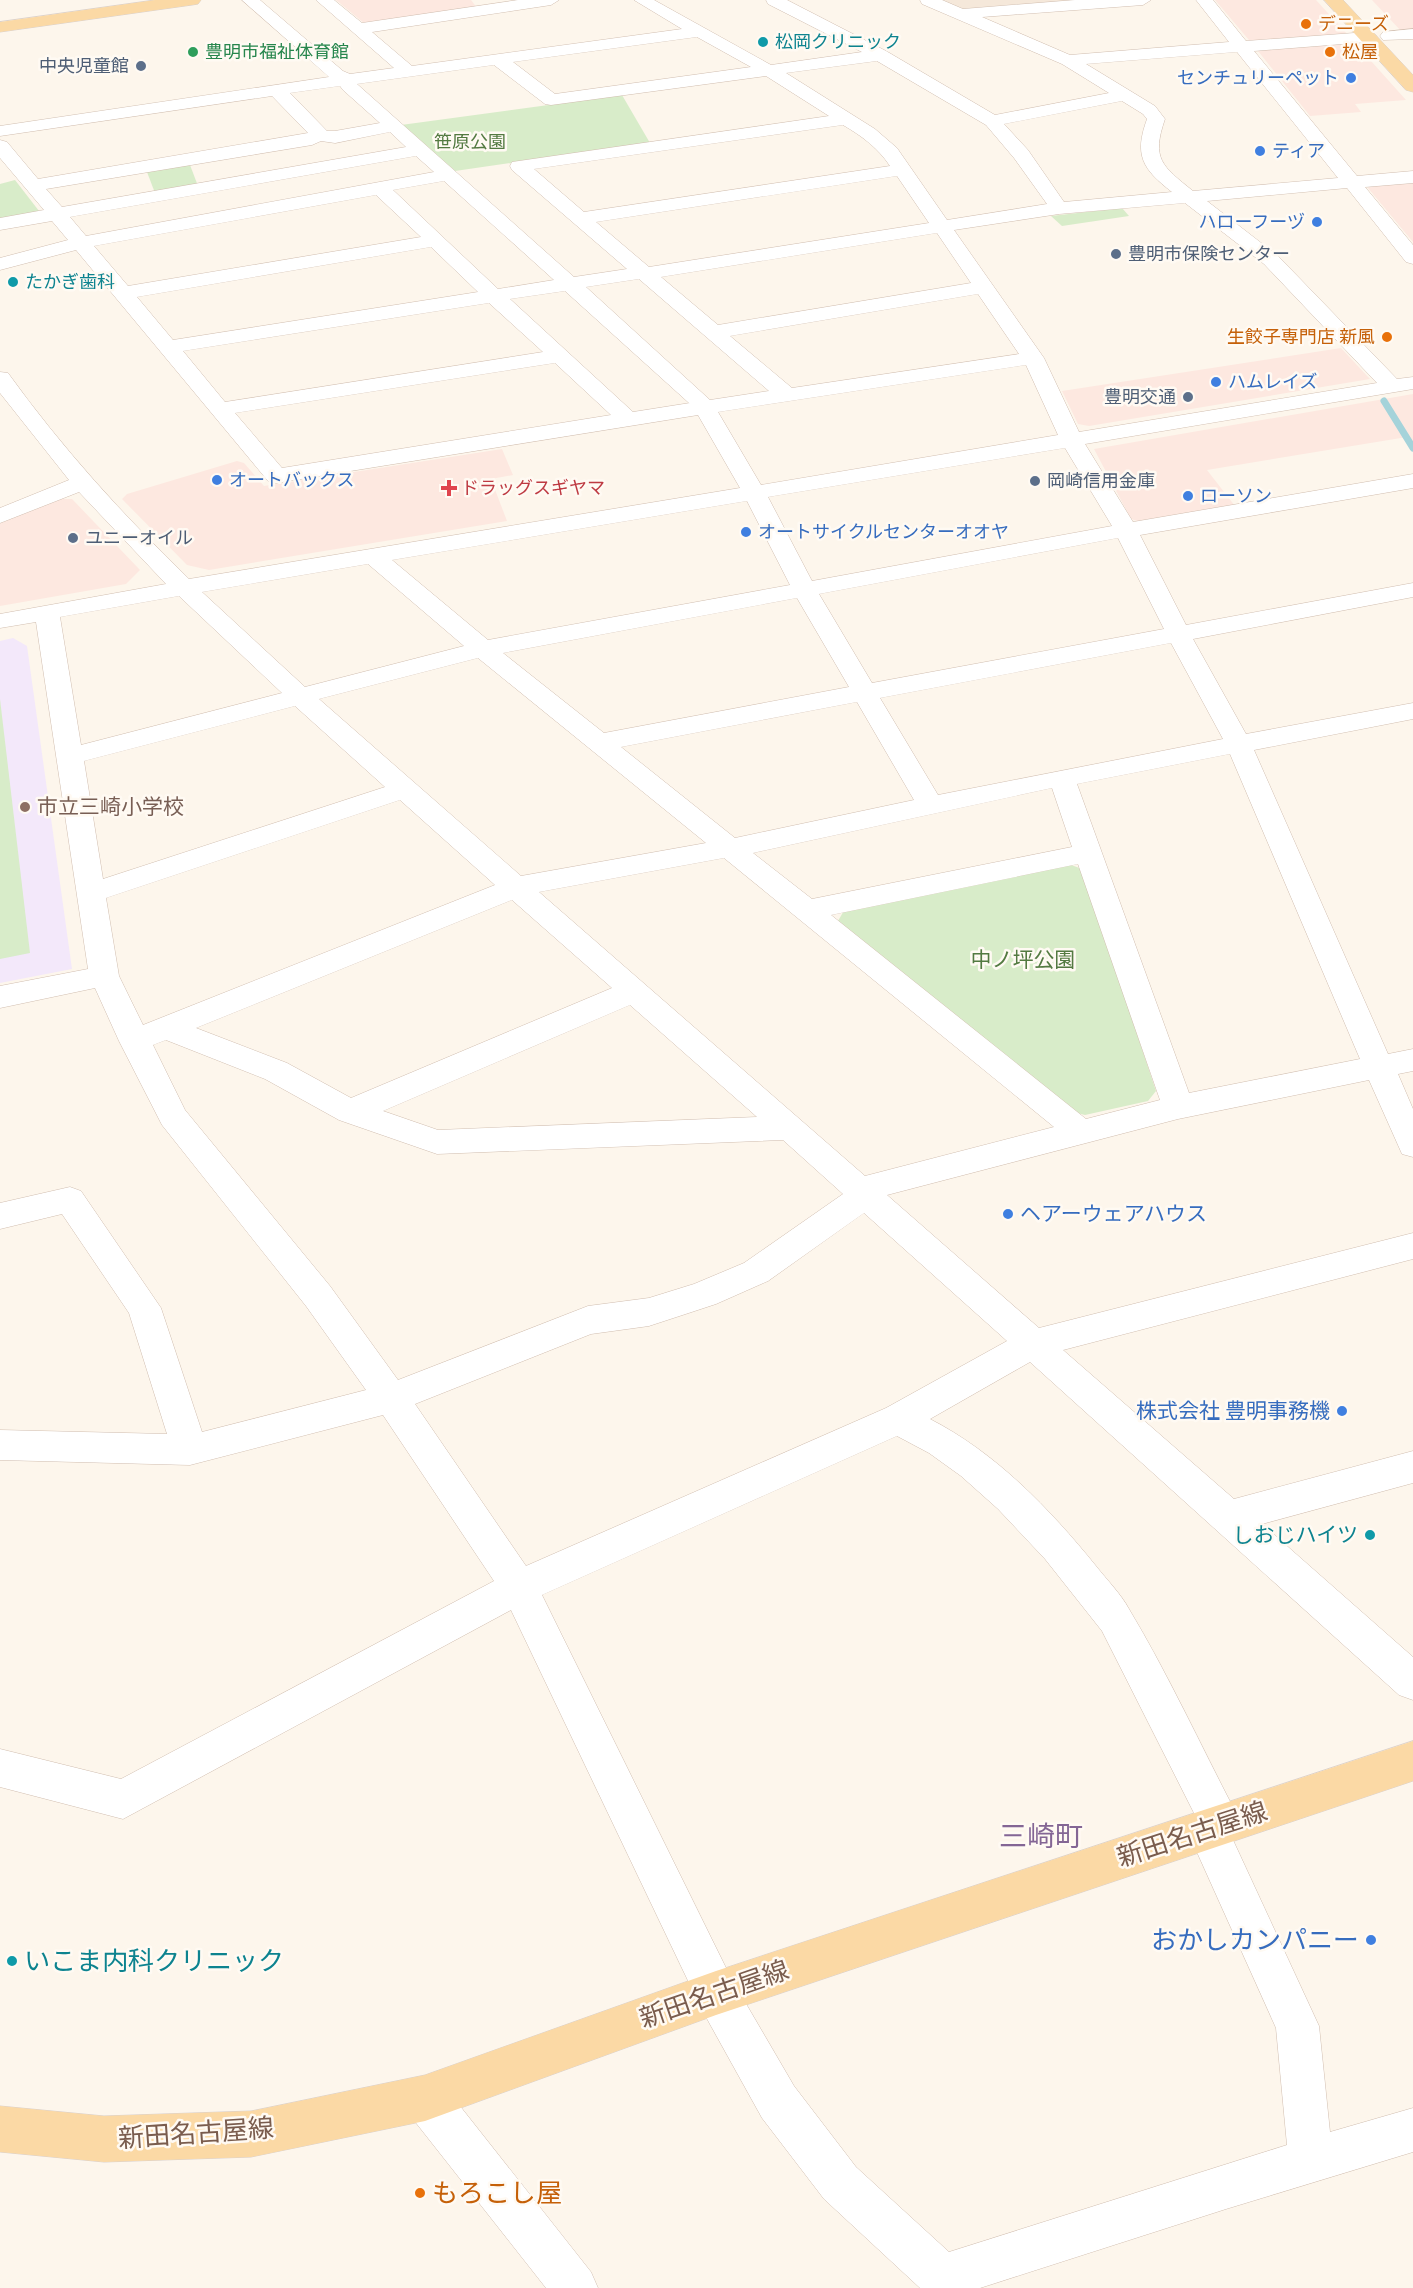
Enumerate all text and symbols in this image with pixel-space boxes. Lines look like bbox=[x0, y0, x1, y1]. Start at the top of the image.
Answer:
place label: デニーズ bbox=[1318, 13, 1389, 35]
marker: デニーズ bbox=[1299, 17, 1313, 31]
place label: 松岡クリニック bbox=[775, 31, 901, 53]
marker: 松岡クリニック bbox=[756, 35, 770, 49]
place label: 豊明市福祉体育館 bbox=[205, 41, 349, 63]
place label: 松屋 bbox=[1342, 41, 1378, 63]
marker: 豊明市福祉体育館 bbox=[186, 45, 200, 59]
marker: 松屋 bbox=[1323, 45, 1337, 59]
place label: 中央児童館 bbox=[39, 55, 129, 77]
marker: 中央児童館 bbox=[134, 59, 148, 73]
place label: センチュリーペット bbox=[1177, 67, 1339, 89]
marker: センチュリーペット bbox=[1344, 71, 1358, 85]
park label: 笹原公園 bbox=[434, 131, 506, 153]
place label: ティア bbox=[1272, 140, 1325, 162]
marker: ティア bbox=[1253, 144, 1267, 158]
place label: ハローフーヅ bbox=[1198, 211, 1305, 233]
marker: ハローフーヅ bbox=[1310, 215, 1324, 229]
place label: 豊明市保険センター bbox=[1128, 243, 1290, 265]
marker: 豊明市保険センター bbox=[1109, 247, 1123, 261]
place label: たかぎ歯科 bbox=[25, 271, 115, 293]
marker: たかぎ歯科 bbox=[6, 275, 20, 289]
place label: 生餃子専門店 新風 bbox=[1227, 326, 1375, 348]
marker: 生餃子専門店 新風 bbox=[1380, 330, 1394, 344]
place label: ハムレイズ bbox=[1228, 371, 1317, 393]
marker: ハムレイズ bbox=[1209, 375, 1223, 389]
place label: 豊明交通 bbox=[1104, 386, 1176, 408]
marker: 豊明交通 bbox=[1181, 390, 1195, 404]
place label: オートバックス bbox=[229, 469, 354, 491]
place label: 岡崎信用金庫 bbox=[1047, 470, 1155, 492]
marker: オートバックス bbox=[210, 473, 224, 487]
marker: 岡崎信用金庫 bbox=[1028, 474, 1042, 488]
place label: ドラッグスギヤマ bbox=[461, 477, 605, 499]
marker: ドラッグスギヤマ bbox=[442, 481, 456, 495]
place label: ローソン bbox=[1200, 485, 1272, 507]
marker: ローソン bbox=[1181, 489, 1195, 503]
place label: オートサイクルセンターオオヤ bbox=[758, 521, 1009, 543]
marker: オートサイクルセンターオオヤ bbox=[739, 525, 753, 539]
place label: ユニーオイル bbox=[85, 527, 193, 549]
marker: ユニーオイル bbox=[66, 531, 80, 545]
place label: 市立三崎小学校 bbox=[37, 795, 184, 819]
marker: 市立三崎小学校 bbox=[18, 800, 32, 814]
park label: 中ノ坪公園 bbox=[971, 948, 1076, 972]
place label: ヘアーウェアハウス bbox=[1020, 1202, 1207, 1226]
marker: ヘアーウェアハウス bbox=[1001, 1207, 1015, 1221]
place label: 株式会社 豊明事務機 bbox=[1136, 1399, 1330, 1423]
marker: 株式会社 豊明事務機 bbox=[1335, 1404, 1349, 1418]
place label: しおじハイツ bbox=[1232, 1523, 1358, 1547]
marker: しおじハイツ bbox=[1363, 1528, 1377, 1542]
street label: 新田名古屋線 bbox=[1113, 1796, 1271, 1873]
district label: 三崎町 bbox=[999, 1820, 1083, 1853]
place label: おかしカンパニー bbox=[1151, 1925, 1359, 1956]
marker: おかしカンパニー bbox=[1364, 1933, 1378, 1947]
place label: いこま内科クリニック bbox=[24, 1946, 284, 1977]
marker: いこま内科クリニック bbox=[5, 1954, 19, 1968]
street label: 新田名古屋線 bbox=[635, 1954, 793, 2035]
street label: 新田名古屋線 bbox=[117, 2113, 275, 2154]
place label: もろこし屋 bbox=[432, 2178, 562, 2209]
marker: もろこし屋 bbox=[413, 2186, 427, 2200]

